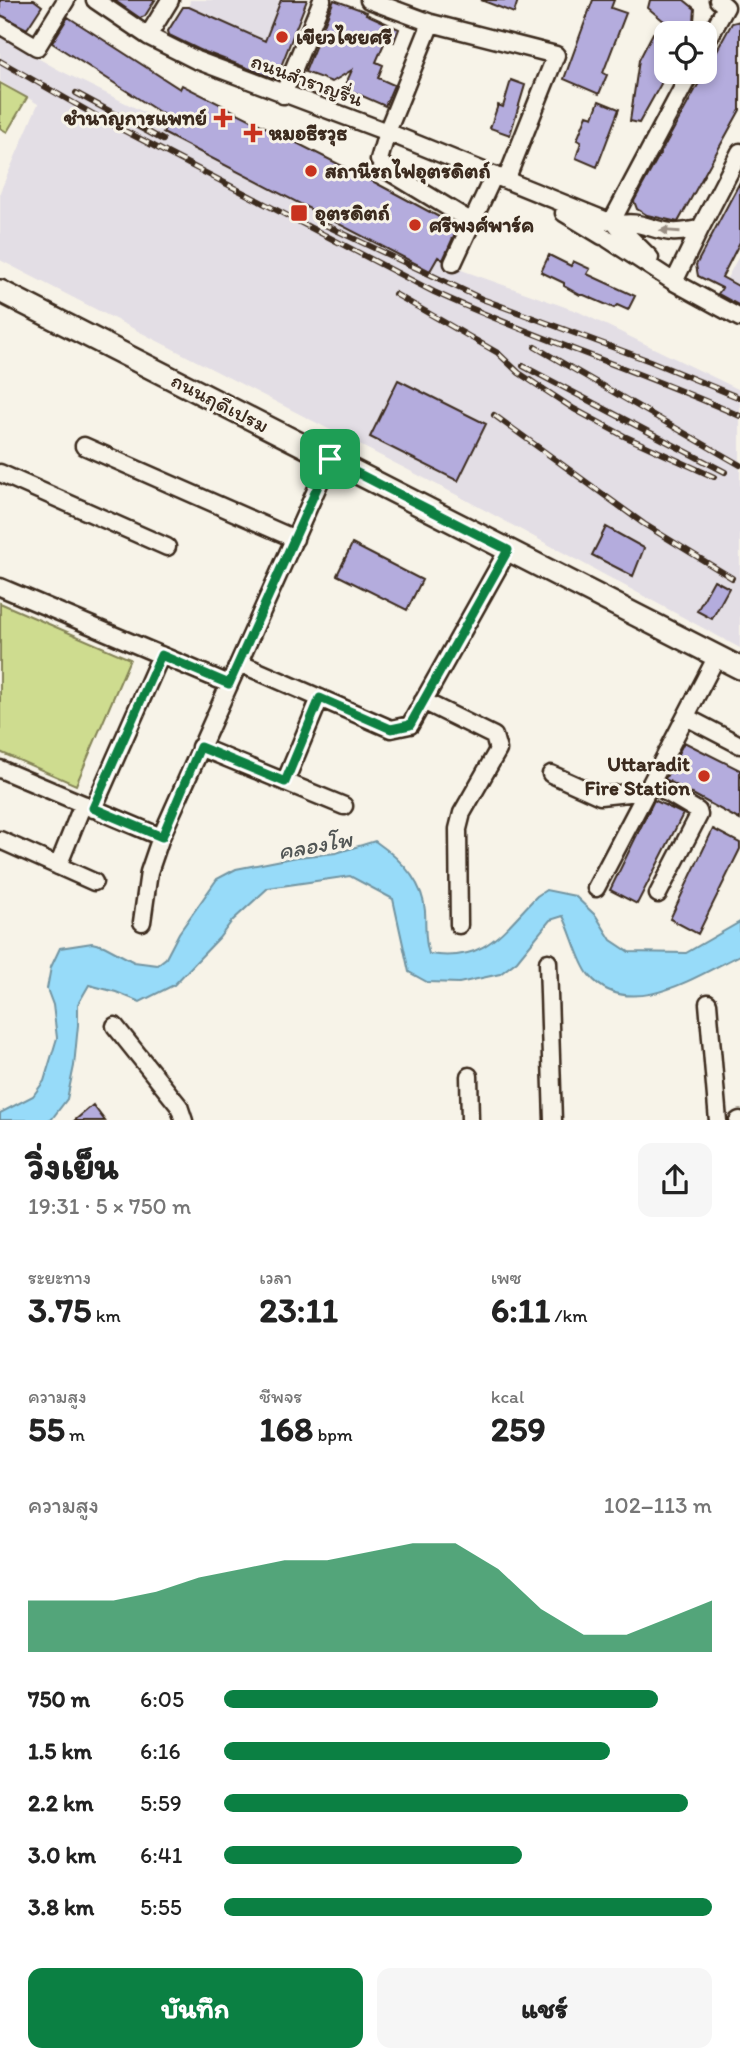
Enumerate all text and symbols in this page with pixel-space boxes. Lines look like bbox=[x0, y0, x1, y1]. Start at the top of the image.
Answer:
map controls bbox=[654, 21, 717, 84]
button: locate bbox=[654, 21, 717, 84]
place label: เขียวไชยศรี bbox=[296, 24, 392, 49]
marker: เขียวไชยศรี bbox=[274, 29, 290, 45]
street label: ถนนสำราญรื่น bbox=[248, 48, 367, 111]
place label: ชำนาญการแพทย์ bbox=[63, 105, 207, 131]
marker: ชำนาญการแพทย์ bbox=[213, 108, 233, 128]
place label: หมอธีรวุธ bbox=[268, 120, 347, 147]
marker: หมอธีรวุธ bbox=[243, 123, 263, 143]
place label: สถานีรถไฟอุตรดิตถ์ bbox=[325, 158, 491, 185]
marker: สถานีรถไฟอุตรดิตถ์ bbox=[303, 163, 319, 179]
place label: อุตรดิตถ์ bbox=[315, 200, 390, 227]
marker: อุตรดิตถ์ bbox=[289, 203, 309, 223]
place label: ศรีพงศ์พาร์ค bbox=[429, 212, 534, 237]
marker: ศรีพงศ์พาร์ค bbox=[407, 217, 423, 233]
one-way arrow bbox=[659, 225, 681, 236]
street label: ถนนฤดีเปรม bbox=[167, 367, 273, 438]
pin bbox=[300, 429, 360, 489]
icon: arrive bbox=[311, 440, 349, 478]
place label: Uttaradit Fire Station bbox=[584, 751, 690, 800]
marker: Uttaradit Fire Station bbox=[696, 768, 712, 784]
water label: คลองโพ bbox=[276, 825, 355, 865]
text: วิ่งเย็น bbox=[28, 1143, 119, 1189]
button: share bbox=[638, 1143, 712, 1217]
text: 19:31 · 5 × 750 m bbox=[28, 1192, 191, 1220]
text: ระยะทาง bbox=[28, 1266, 91, 1289]
text: เวลา bbox=[259, 1266, 292, 1289]
text: เพซ bbox=[491, 1266, 521, 1289]
text: 3.75 bbox=[28, 1289, 91, 1331]
text: 23:11 bbox=[259, 1289, 338, 1331]
text: 6:11 bbox=[491, 1289, 550, 1331]
text: km bbox=[91, 1304, 121, 1327]
text: /km bbox=[550, 1304, 588, 1327]
text: ความสูง bbox=[28, 1385, 86, 1408]
text: ชีพจร bbox=[259, 1385, 302, 1408]
text: kcal bbox=[491, 1385, 524, 1408]
text: 55 bbox=[28, 1408, 65, 1450]
text: 168 bbox=[259, 1408, 313, 1450]
text: 259 bbox=[491, 1408, 546, 1450]
text: m bbox=[65, 1423, 85, 1446]
text: bpm bbox=[313, 1423, 353, 1446]
text: ความสูง bbox=[28, 1491, 99, 1519]
text: 102–113 m bbox=[604, 1491, 712, 1519]
text: 750 m bbox=[28, 1685, 90, 1713]
text: 6:05 bbox=[140, 1685, 184, 1713]
text: 1.5 km bbox=[28, 1737, 92, 1765]
text: 6:16 bbox=[140, 1737, 181, 1765]
text: 2.2 km bbox=[28, 1789, 93, 1817]
text: 5:59 bbox=[140, 1789, 182, 1817]
text: 3.0 km bbox=[28, 1841, 96, 1869]
text: 6:41 bbox=[140, 1841, 182, 1869]
text: 3.8 km bbox=[28, 1893, 94, 1921]
text: 5:55 bbox=[140, 1893, 182, 1921]
button: บันทึก bbox=[28, 1968, 363, 2048]
button: แชร์ bbox=[377, 1968, 712, 2048]

